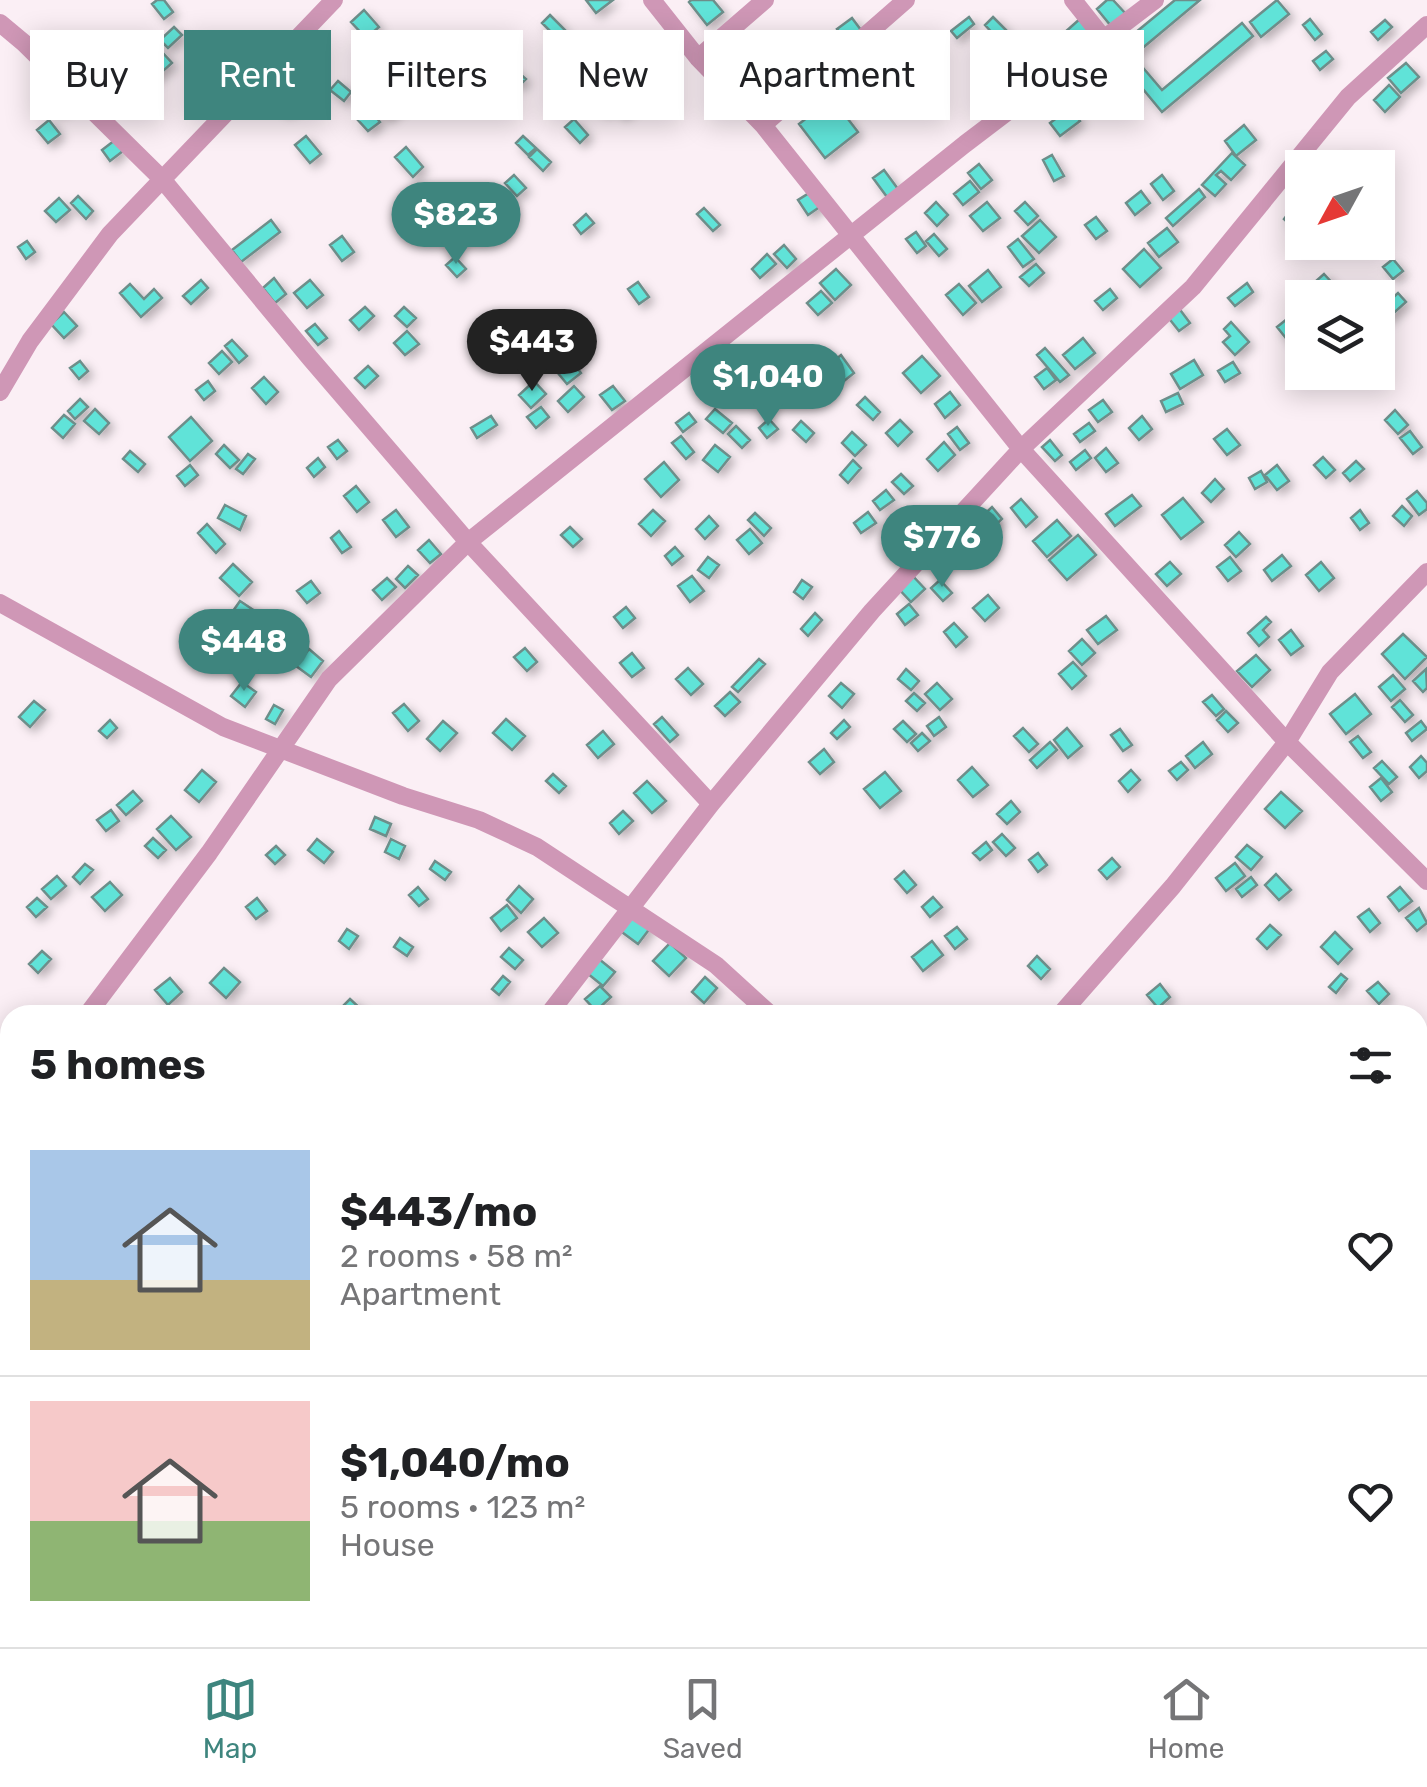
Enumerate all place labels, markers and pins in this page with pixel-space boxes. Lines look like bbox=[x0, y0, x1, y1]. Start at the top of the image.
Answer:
pin: $823 bbox=[397, 182, 515, 267]
pin: $443 bbox=[473, 309, 591, 394]
pin: $1,040 bbox=[687, 344, 849, 429]
pin: $776 bbox=[883, 505, 1001, 590]
pin: $448 bbox=[185, 609, 303, 694]

